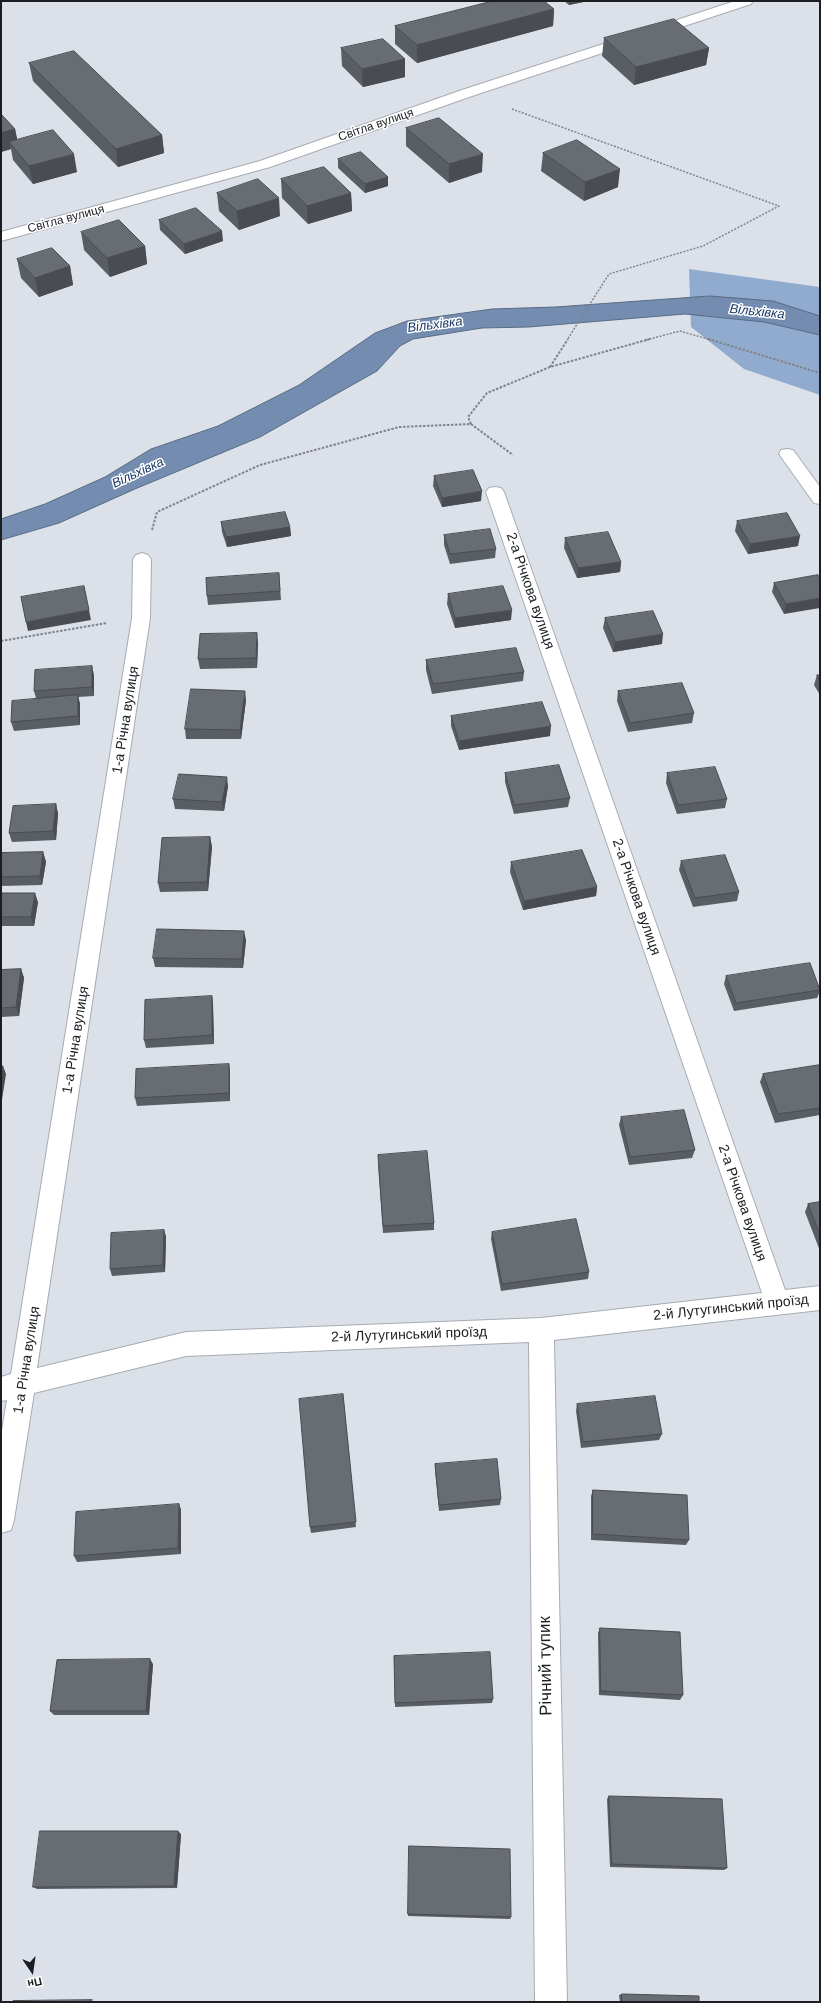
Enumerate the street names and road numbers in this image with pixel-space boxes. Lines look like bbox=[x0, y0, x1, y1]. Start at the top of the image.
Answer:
street label: Світла вулиця bbox=[336, 105, 416, 145]
street label: Світла вулиця bbox=[26, 202, 106, 236]
street label: 2-а Річкова вулиця bbox=[502, 530, 558, 652]
street label: 1-а Річна вулиця bbox=[109, 665, 143, 775]
street label: 2-а Річкова вулиця bbox=[608, 836, 664, 958]
street label: 1-а Річна вулиця bbox=[59, 985, 93, 1095]
street label: 2-а Річкова вулиця bbox=[714, 1142, 770, 1264]
street label: 2-й Лутугинський проїзд bbox=[653, 1291, 809, 1325]
street label: 1-а Річна вулиця bbox=[10, 1305, 44, 1415]
street label: 2-й Лутугинський проїзд bbox=[331, 1324, 487, 1346]
street label: Річний тупик bbox=[535, 1616, 557, 1716]

